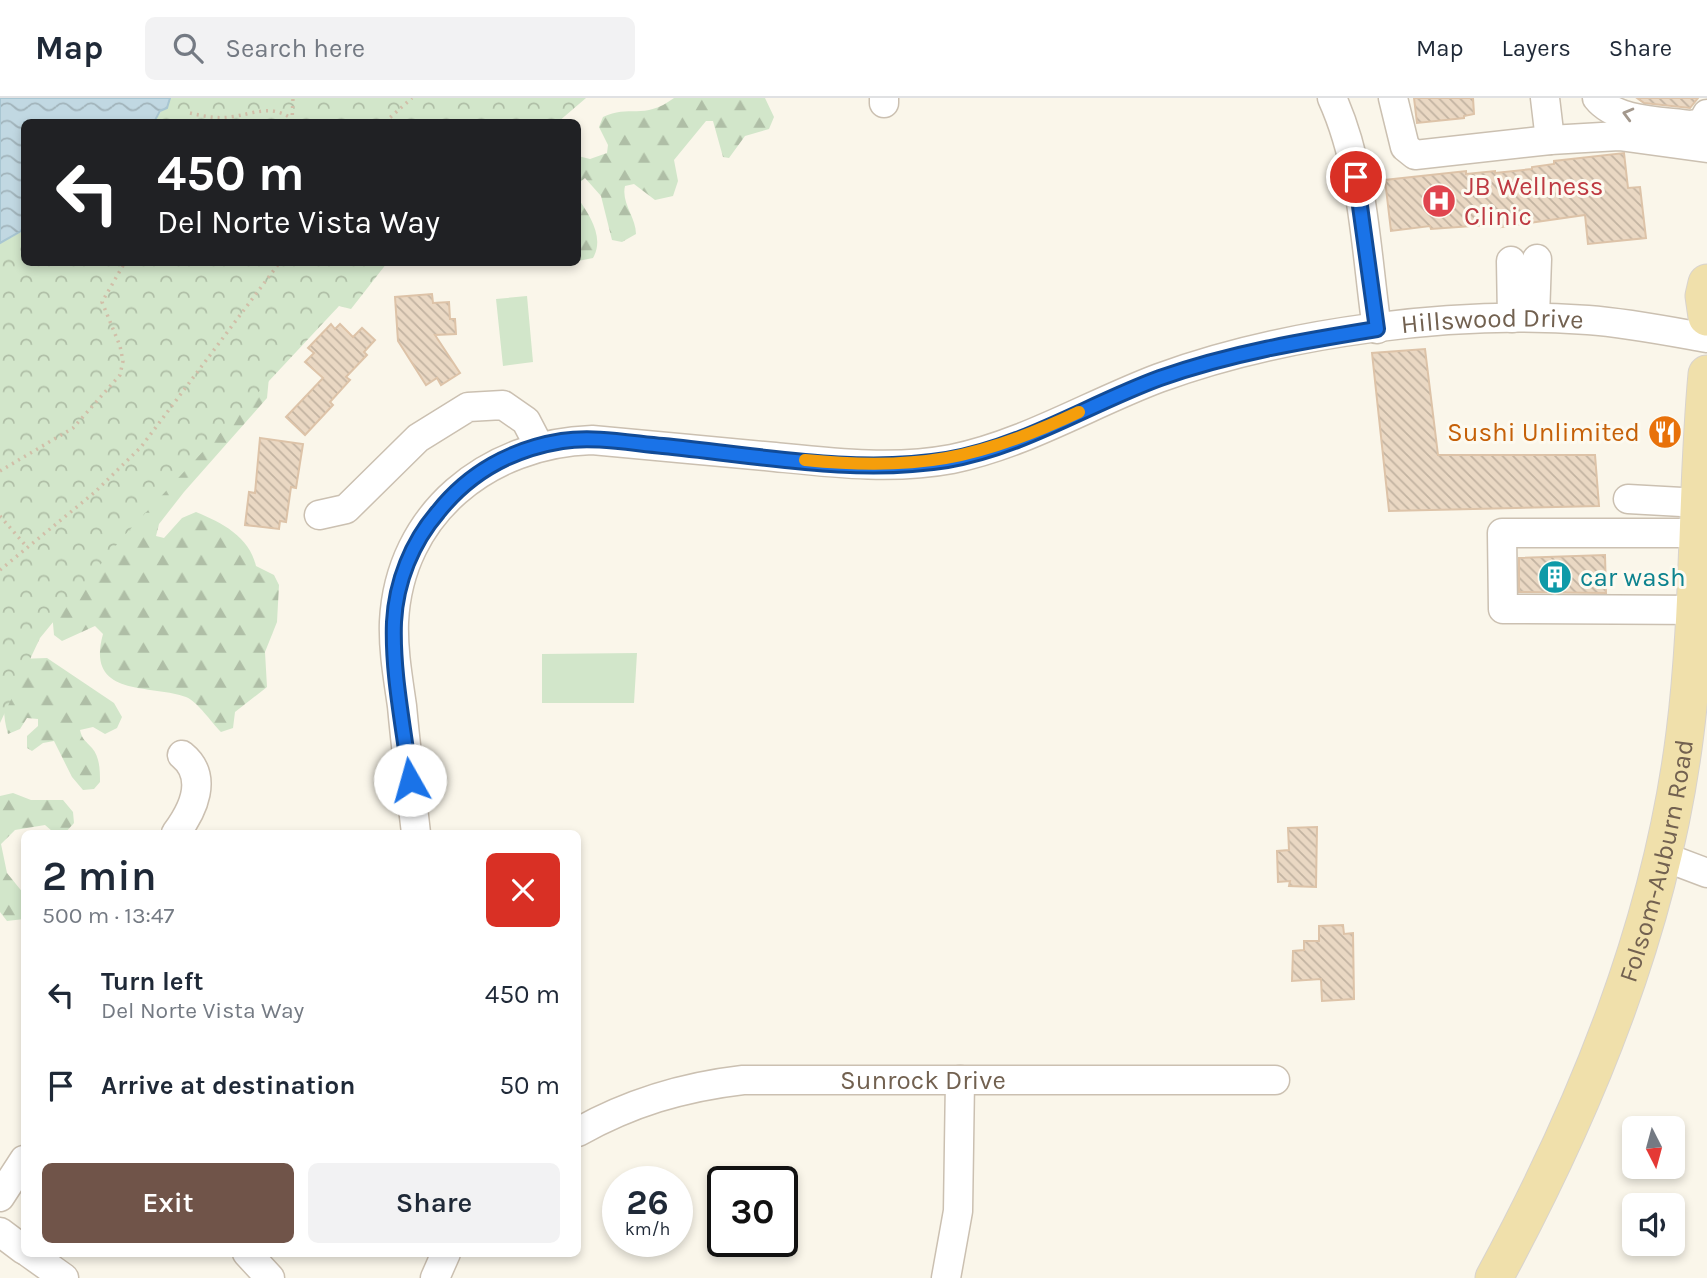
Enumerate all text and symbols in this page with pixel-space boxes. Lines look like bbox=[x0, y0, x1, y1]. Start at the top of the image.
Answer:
search box bbox=[145, 17, 635, 80]
text: Map bbox=[35, 29, 103, 67]
icon: search bbox=[169, 29, 207, 67]
text: Search here bbox=[225, 33, 365, 64]
text: Map bbox=[1416, 34, 1464, 62]
text: Layers bbox=[1502, 34, 1571, 62]
text: Share bbox=[1609, 34, 1672, 62]
one-way arrow bbox=[1622, 108, 1634, 122]
text: 450 m bbox=[157, 145, 305, 202]
icon: left bbox=[42, 147, 133, 238]
pin bbox=[1326, 147, 1386, 207]
icon: arrive bbox=[1337, 158, 1375, 196]
place label: JB Wellness Clinic bbox=[1464, 171, 1604, 232]
hospital icon: JB Wellness Clinic bbox=[1420, 182, 1458, 220]
text: Del Norte Vista Way bbox=[157, 204, 440, 241]
street label: Hillswood Drive bbox=[1399, 302, 1585, 340]
restaurant icon: Sushi Unlimited bbox=[1646, 413, 1684, 451]
place label: Sushi Unlimited bbox=[1447, 417, 1640, 448]
building icon: car wash bbox=[1536, 558, 1574, 596]
place label: car wash bbox=[1580, 562, 1686, 593]
street label: Folsom-Auburn Road bbox=[1612, 737, 1700, 986]
position arrow bbox=[373, 743, 447, 817]
text: 2 min bbox=[42, 851, 157, 901]
button: close bbox=[486, 853, 560, 927]
text: 500 m · 13:47 bbox=[42, 902, 174, 929]
text: Turn left bbox=[101, 966, 203, 997]
icon: left bbox=[42, 976, 80, 1014]
text: 450 m bbox=[485, 979, 560, 1010]
text: Del Norte Vista Way bbox=[101, 997, 304, 1024]
street label: Sunrock Drive bbox=[840, 1065, 1006, 1096]
icon: arrive bbox=[42, 1067, 80, 1105]
text: Arrive at destination bbox=[101, 1070, 355, 1101]
text: 50 m bbox=[499, 1070, 560, 1101]
north arrow bbox=[1622, 1116, 1685, 1180]
map controls bbox=[1622, 1116, 1685, 1256]
button: Exit bbox=[42, 1163, 294, 1243]
button: Share bbox=[308, 1163, 560, 1243]
speed limit sign: 30 bbox=[707, 1166, 798, 1257]
text: 26 bbox=[626, 1182, 669, 1223]
button: sound bbox=[1622, 1193, 1685, 1256]
text: km/h bbox=[625, 1218, 670, 1240]

